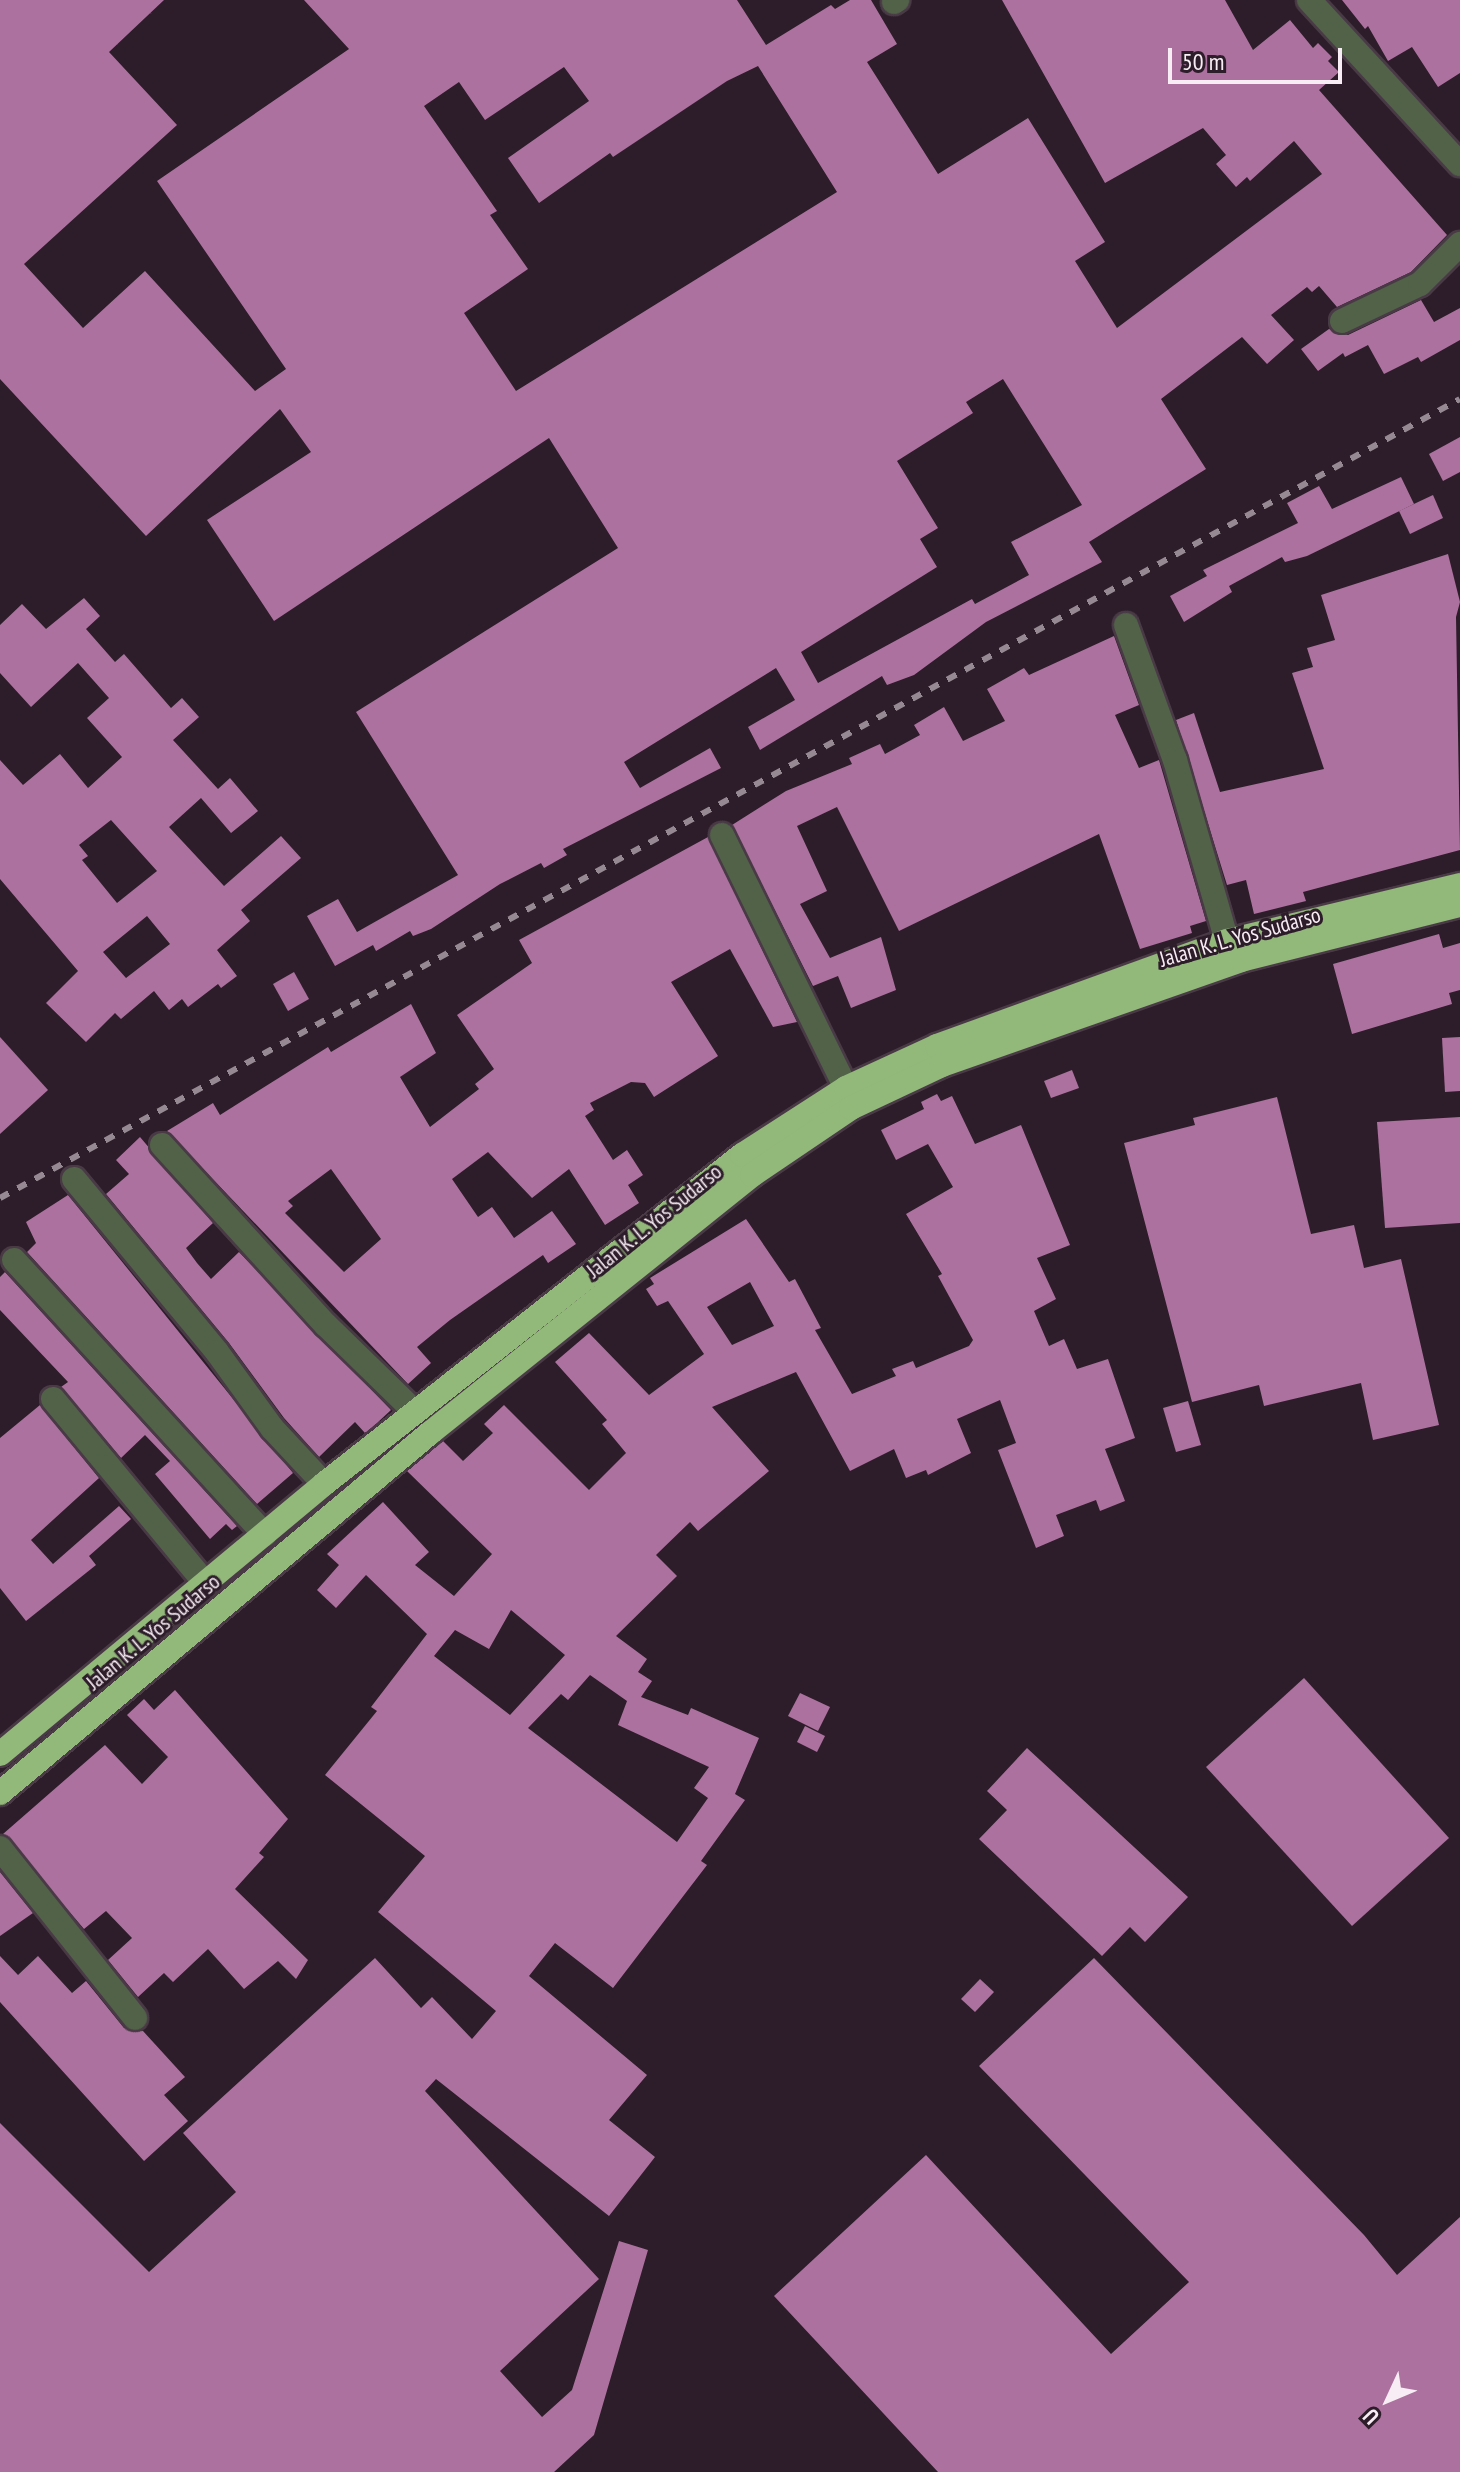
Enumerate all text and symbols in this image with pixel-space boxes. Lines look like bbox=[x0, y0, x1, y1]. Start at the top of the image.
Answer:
scale bar bbox=[1172, 32, 1346, 82]
text: 50 m bbox=[1182, 46, 1224, 77]
street label: Jalan K. L. Yos Sudarso bbox=[1155, 901, 1325, 973]
street label: Jalan K. L. Yos Sudarso bbox=[580, 1157, 728, 1285]
street label: Jalan K. L. Yos Sudarso bbox=[79, 1567, 227, 1697]
north arrow bbox=[1348, 2360, 1428, 2440]
text: U bbox=[1357, 2403, 1385, 2430]

